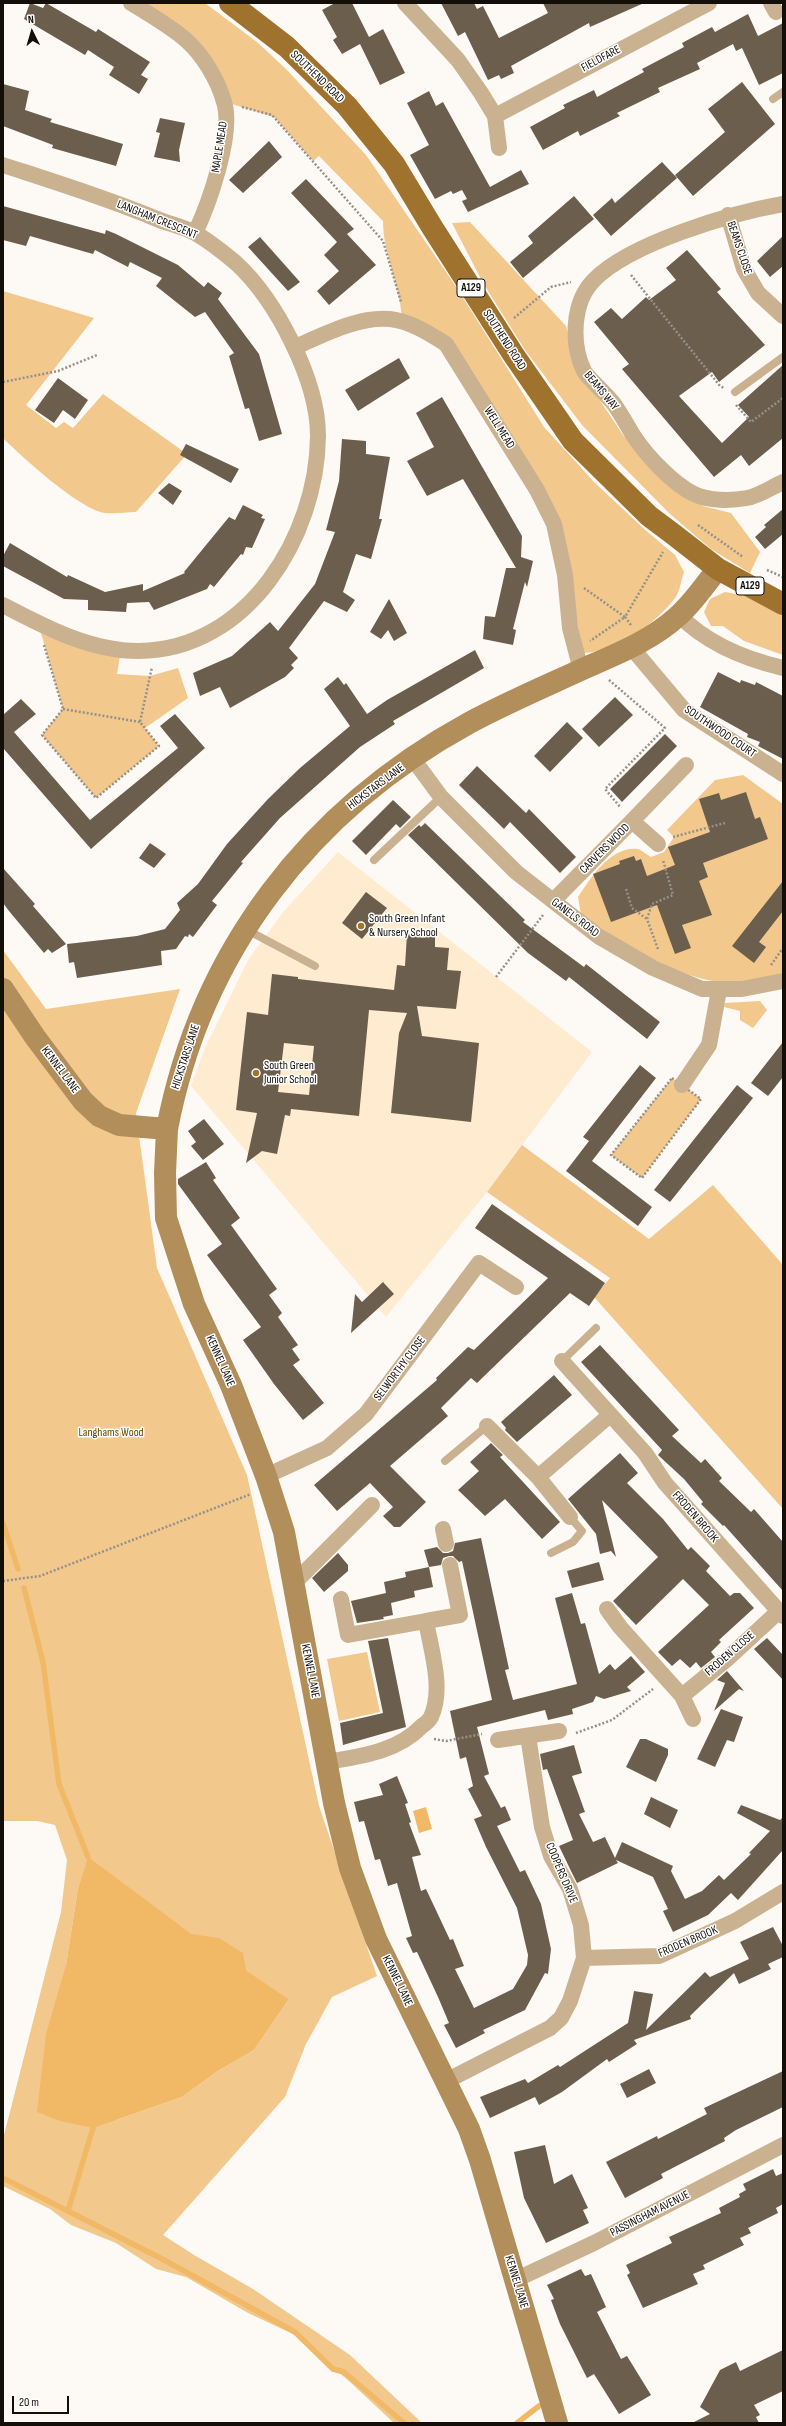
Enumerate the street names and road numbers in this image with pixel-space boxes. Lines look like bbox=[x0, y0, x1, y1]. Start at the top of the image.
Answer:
street label: FIELDFARE bbox=[579, 43, 623, 75]
street label: SOUTHEND ROAD bbox=[287, 48, 347, 106]
street label: MAPLE MEAD bbox=[209, 120, 231, 174]
street label: LANGHAM CRESCENT bbox=[115, 197, 199, 243]
street label: BEAMS CLOSE bbox=[723, 219, 755, 277]
road number: A129 bbox=[457, 279, 485, 297]
street label: SOUTHEND ROAD bbox=[479, 307, 529, 373]
street label: BEAMS WAY bbox=[580, 369, 622, 413]
street label: WELL MEAD bbox=[481, 404, 517, 452]
road number: A129 bbox=[736, 577, 764, 595]
street label: SOUTHWOOD COURT bbox=[681, 703, 759, 761]
street label: HICKSTARS LANE bbox=[345, 761, 407, 813]
street label: CARVERS WOOD bbox=[577, 821, 633, 877]
street label: GANELS ROAD bbox=[548, 895, 602, 941]
street label: HICKSTARS LANE bbox=[169, 1023, 203, 1091]
street label: KENNEL LANE bbox=[38, 1044, 82, 1096]
street label: KENNEL LANE bbox=[202, 1333, 238, 1389]
street label: SELWORTHY CLOSE bbox=[371, 1334, 429, 1404]
street label: FRODEN BROOK bbox=[669, 1488, 721, 1546]
street label: FRODEN CLOSE bbox=[702, 1629, 758, 1679]
street label: KENNEL LANE bbox=[298, 1643, 322, 1699]
street label: COOPERS DRIVE bbox=[542, 1841, 580, 1905]
street label: FRODEN BROOK bbox=[656, 1923, 720, 1961]
street label: KENNEL LANE bbox=[379, 1953, 415, 2009]
street label: PASSINGHAM AVENUE bbox=[608, 2188, 692, 2240]
street label: KENNEL LANE bbox=[501, 2254, 531, 2310]

